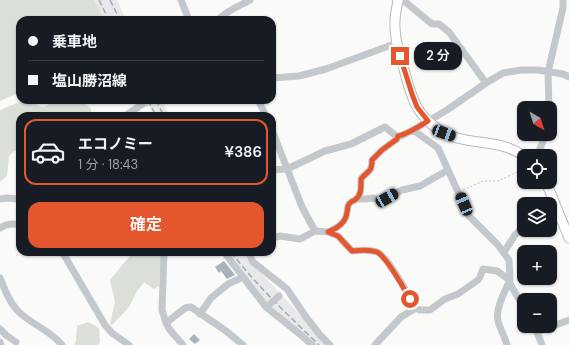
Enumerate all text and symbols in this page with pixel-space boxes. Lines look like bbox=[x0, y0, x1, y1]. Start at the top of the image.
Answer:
text: 乗車地 bbox=[52, 32, 97, 52]
callout: 2 分 bbox=[414, 42, 462, 70]
route end bbox=[391, 47, 409, 65]
text: 2 分 bbox=[426, 47, 450, 64]
text: 塩山勝沼線 bbox=[52, 71, 127, 91]
north arrow bbox=[517, 101, 557, 141]
map controls bbox=[517, 101, 557, 333]
car bbox=[431, 123, 457, 143]
icon: car bbox=[30, 134, 66, 170]
text: エコノミー bbox=[78, 134, 153, 154]
text: ¥386 bbox=[225, 142, 262, 162]
button: locate bbox=[517, 149, 557, 189]
text: 1 分 · 18:43 bbox=[78, 156, 138, 173]
car bbox=[374, 187, 400, 209]
car bbox=[454, 191, 474, 217]
button: layers bbox=[517, 197, 557, 237]
button: 確定 bbox=[28, 202, 264, 248]
button: + bbox=[517, 245, 557, 285]
route start bbox=[401, 290, 419, 308]
button: − bbox=[517, 293, 557, 333]

